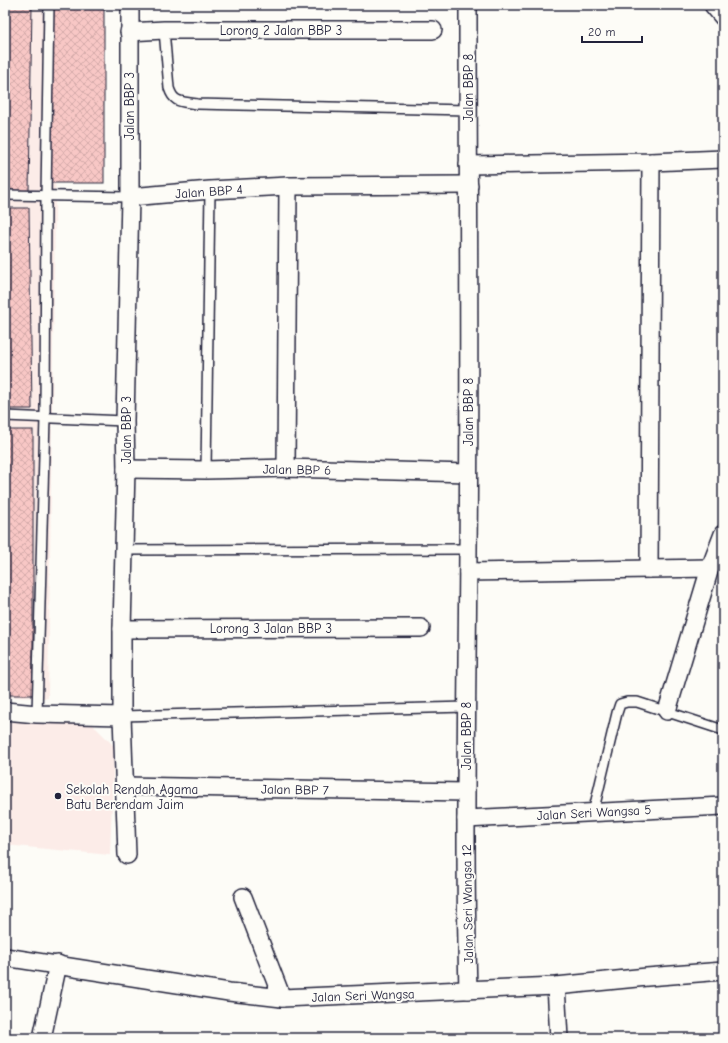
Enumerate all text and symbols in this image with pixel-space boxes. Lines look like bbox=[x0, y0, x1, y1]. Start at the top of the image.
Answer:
scale bar bbox=[582, 18, 642, 44]
street label: Lorong 2 Jalan BBP 3 bbox=[220, 23, 342, 38]
text: 20 m bbox=[588, 25, 616, 39]
street label: Jalan BBP 8 bbox=[461, 54, 476, 122]
street label: Jalan BBP 3 bbox=[122, 72, 137, 140]
street label: Jalan BBP 4 bbox=[175, 182, 243, 201]
street label: Jalan BBP 8 bbox=[461, 378, 476, 446]
street label: Jalan BBP 3 bbox=[119, 396, 134, 464]
street label: Jalan BBP 6 bbox=[263, 461, 331, 478]
street label: Lorong 3 Jalan BBP 3 bbox=[210, 621, 332, 636]
street label: Jalan BBP 8 bbox=[459, 702, 474, 770]
street label: Jalan BBP 7 bbox=[261, 781, 329, 798]
place label: Sekolah Rendah Agama Batu Berendam Jaim bbox=[66, 782, 198, 812]
marker: Sekolah Rendah Agama Batu Berendam Jaim bbox=[53, 791, 63, 801]
street label: Jalan Seri Wangsa 5 bbox=[536, 802, 652, 823]
street label: Jalan Seri Wangsa 12 bbox=[459, 844, 476, 964]
street label: Jalan Seri Wangsa bbox=[311, 986, 415, 1005]

